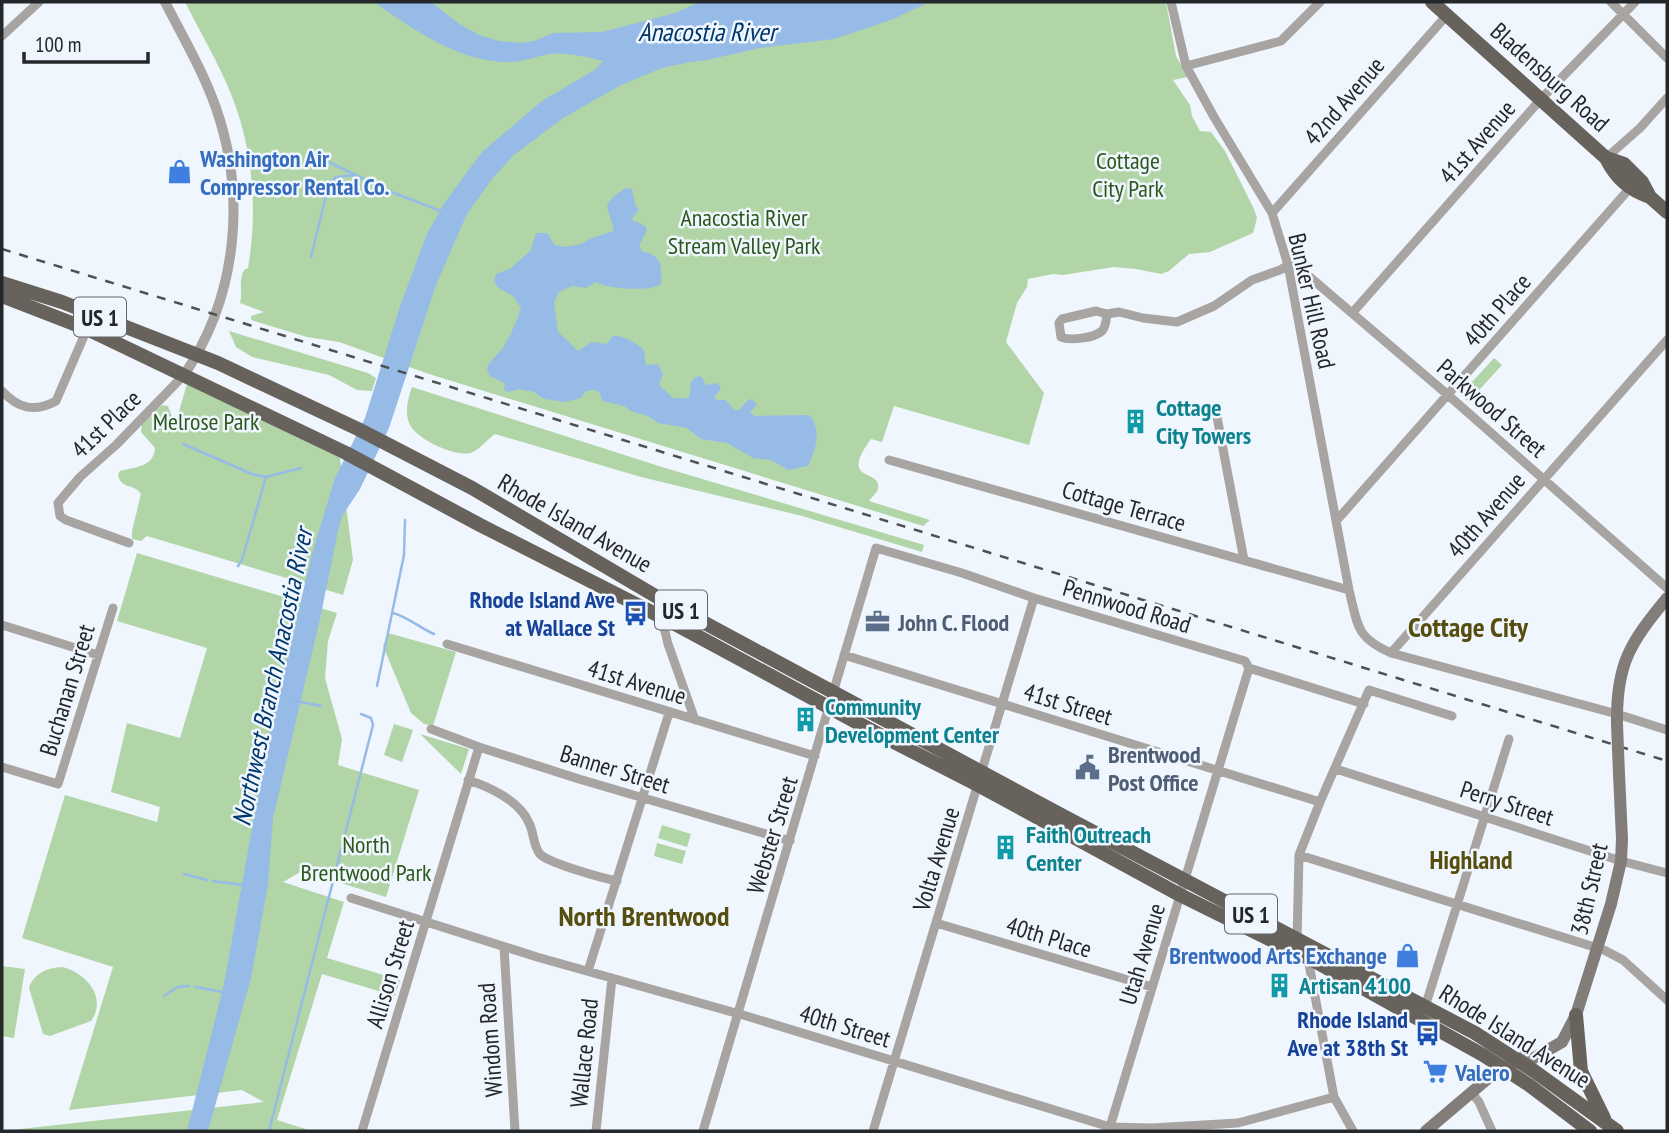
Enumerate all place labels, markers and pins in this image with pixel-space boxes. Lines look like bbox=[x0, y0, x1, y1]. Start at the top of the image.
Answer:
place label: Washington Air Compressor Rental Co. bbox=[199, 143, 390, 202]
shop icon: Washington Air Compressor Rental Co. bbox=[166, 158, 194, 186]
place label: Cottage City Towers bbox=[1156, 392, 1251, 451]
building icon: Cottage City Towers bbox=[1122, 407, 1150, 435]
place label: Rhode Island Ave at Wallace St bbox=[470, 584, 615, 643]
bus stop icon: Rhode Island Ave at Wallace St bbox=[621, 599, 649, 627]
place label: John C. Flood bbox=[897, 607, 1009, 638]
office icon: John C. Flood bbox=[864, 608, 892, 636]
place label: Community Development Center bbox=[825, 691, 1000, 750]
building icon: Community Development Center bbox=[791, 706, 819, 734]
place label: Brentwood Post Office bbox=[1108, 739, 1201, 798]
public building icon: Brentwood Post Office bbox=[1074, 754, 1102, 782]
place label: Faith Outreach Center bbox=[1026, 819, 1151, 878]
building icon: Faith Outreach Center bbox=[992, 834, 1020, 862]
place label: Brentwood Arts Exchange bbox=[1169, 940, 1387, 971]
shop icon: Brentwood Arts Exchange bbox=[1393, 941, 1421, 969]
place label: Artisan 4100 bbox=[1298, 970, 1411, 1001]
building icon: Artisan 4100 bbox=[1265, 971, 1293, 999]
place label: Rhode Island Ave at 38th St bbox=[1287, 1004, 1408, 1063]
bus stop icon: Rhode Island Ave at 38th St bbox=[1414, 1019, 1442, 1047]
place label: Valero bbox=[1454, 1057, 1510, 1088]
supermarket icon: Valero bbox=[1421, 1058, 1449, 1086]

